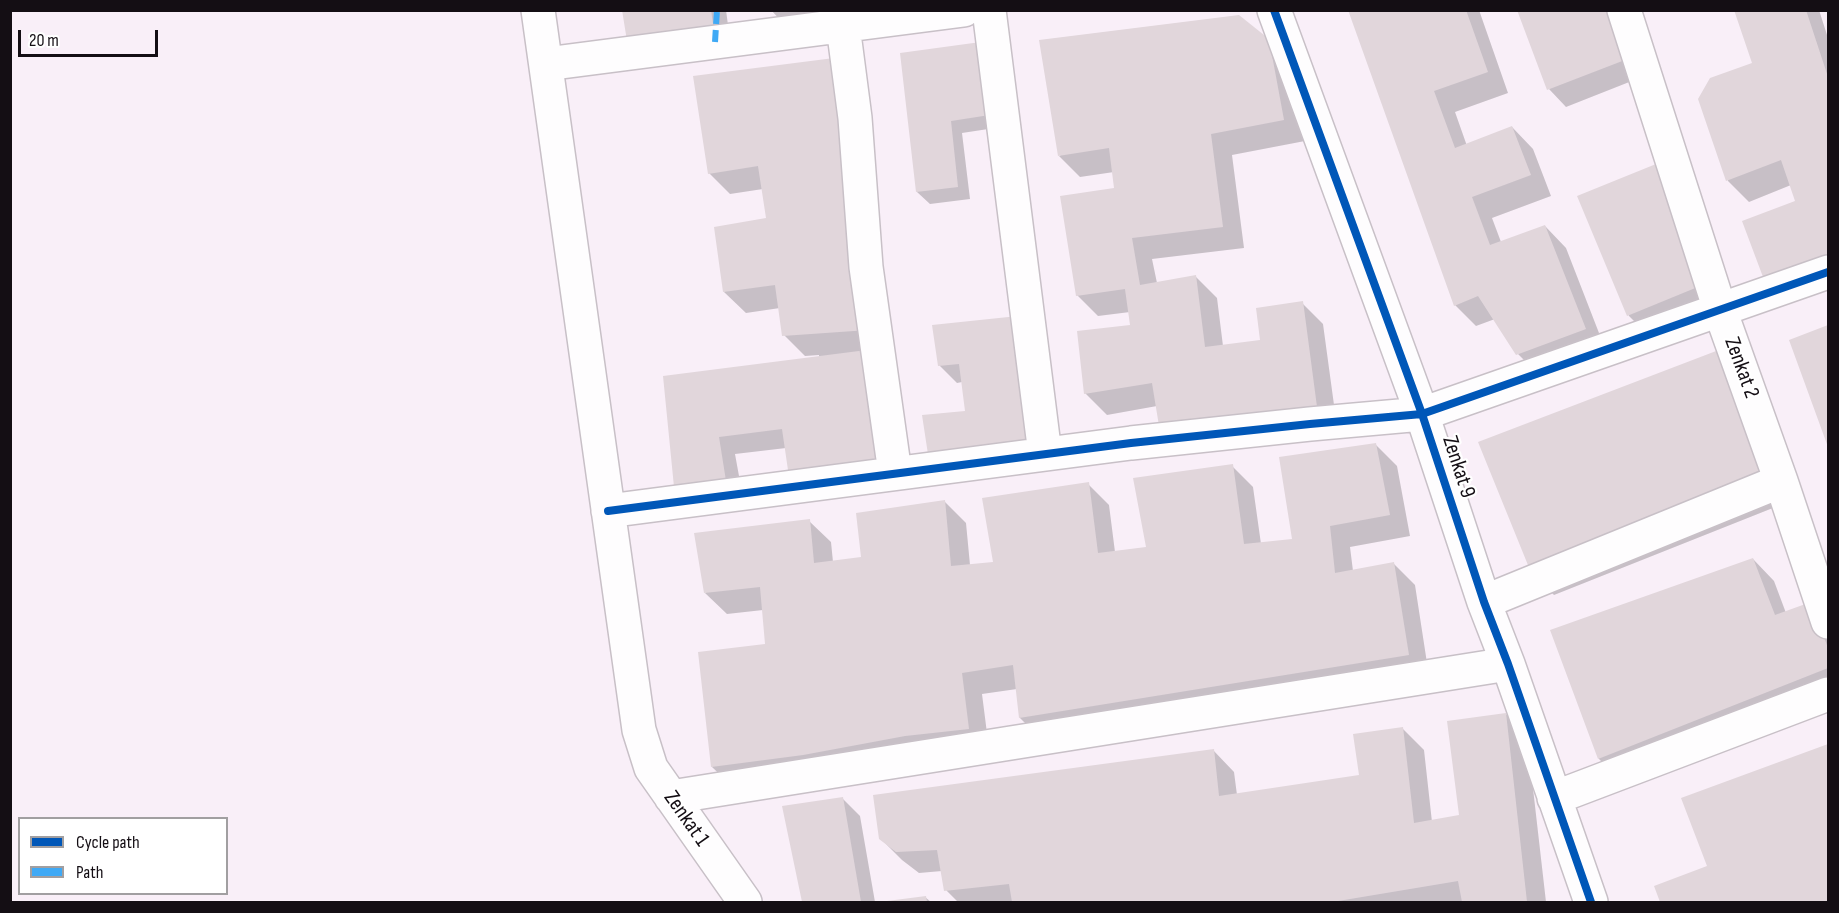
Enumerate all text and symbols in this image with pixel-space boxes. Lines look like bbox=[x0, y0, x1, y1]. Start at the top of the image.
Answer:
scale bar bbox=[21, 18, 160, 56]
text: 20 m bbox=[29, 30, 59, 51]
street label: Zenkat 2 bbox=[1718, 334, 1764, 402]
street label: Zenkat 9 bbox=[1436, 433, 1480, 501]
street label: Zenkat 1 bbox=[657, 786, 715, 852]
legend bbox=[18, 817, 228, 895]
text: Cycle path bbox=[76, 832, 140, 853]
text: Path bbox=[76, 862, 104, 883]

